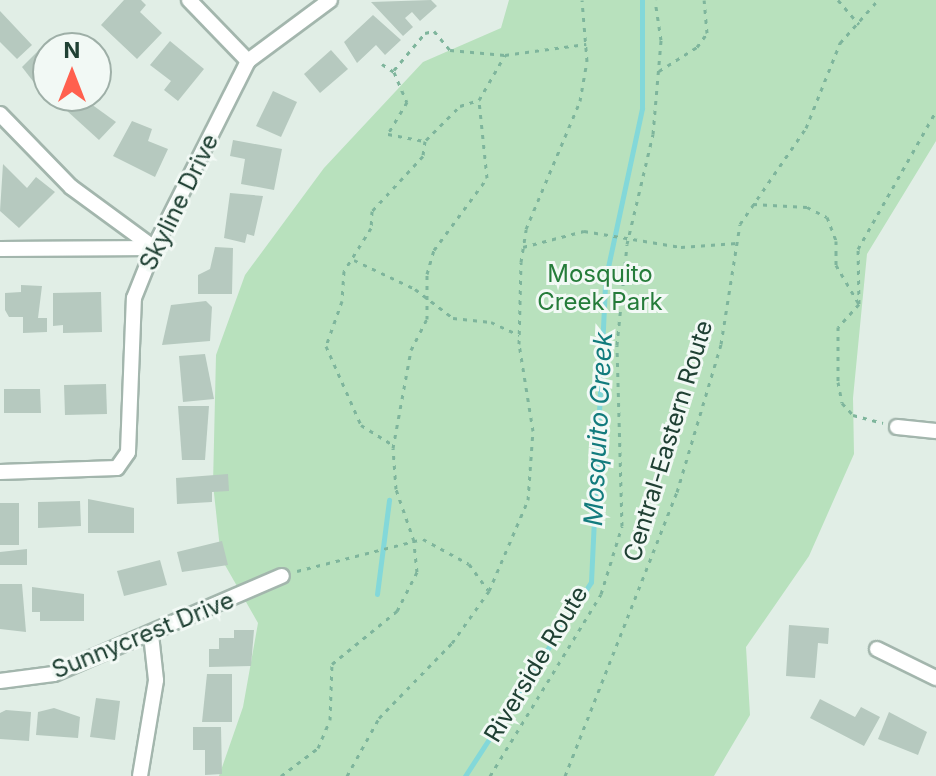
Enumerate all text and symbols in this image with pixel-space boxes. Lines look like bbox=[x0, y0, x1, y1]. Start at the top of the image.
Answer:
north arrow bbox=[32, 32, 112, 112]
text: N bbox=[64, 37, 80, 63]
street label: Skyline Drive bbox=[134, 129, 224, 275]
park label: Mosquito Creek Park bbox=[537, 260, 663, 316]
street label: Central-Eastern Route bbox=[618, 317, 718, 565]
water label: Mosquito Creek bbox=[577, 331, 619, 527]
street label: Riverside Route bbox=[478, 581, 594, 747]
street label: Sunnycrest Drive bbox=[48, 585, 238, 685]

